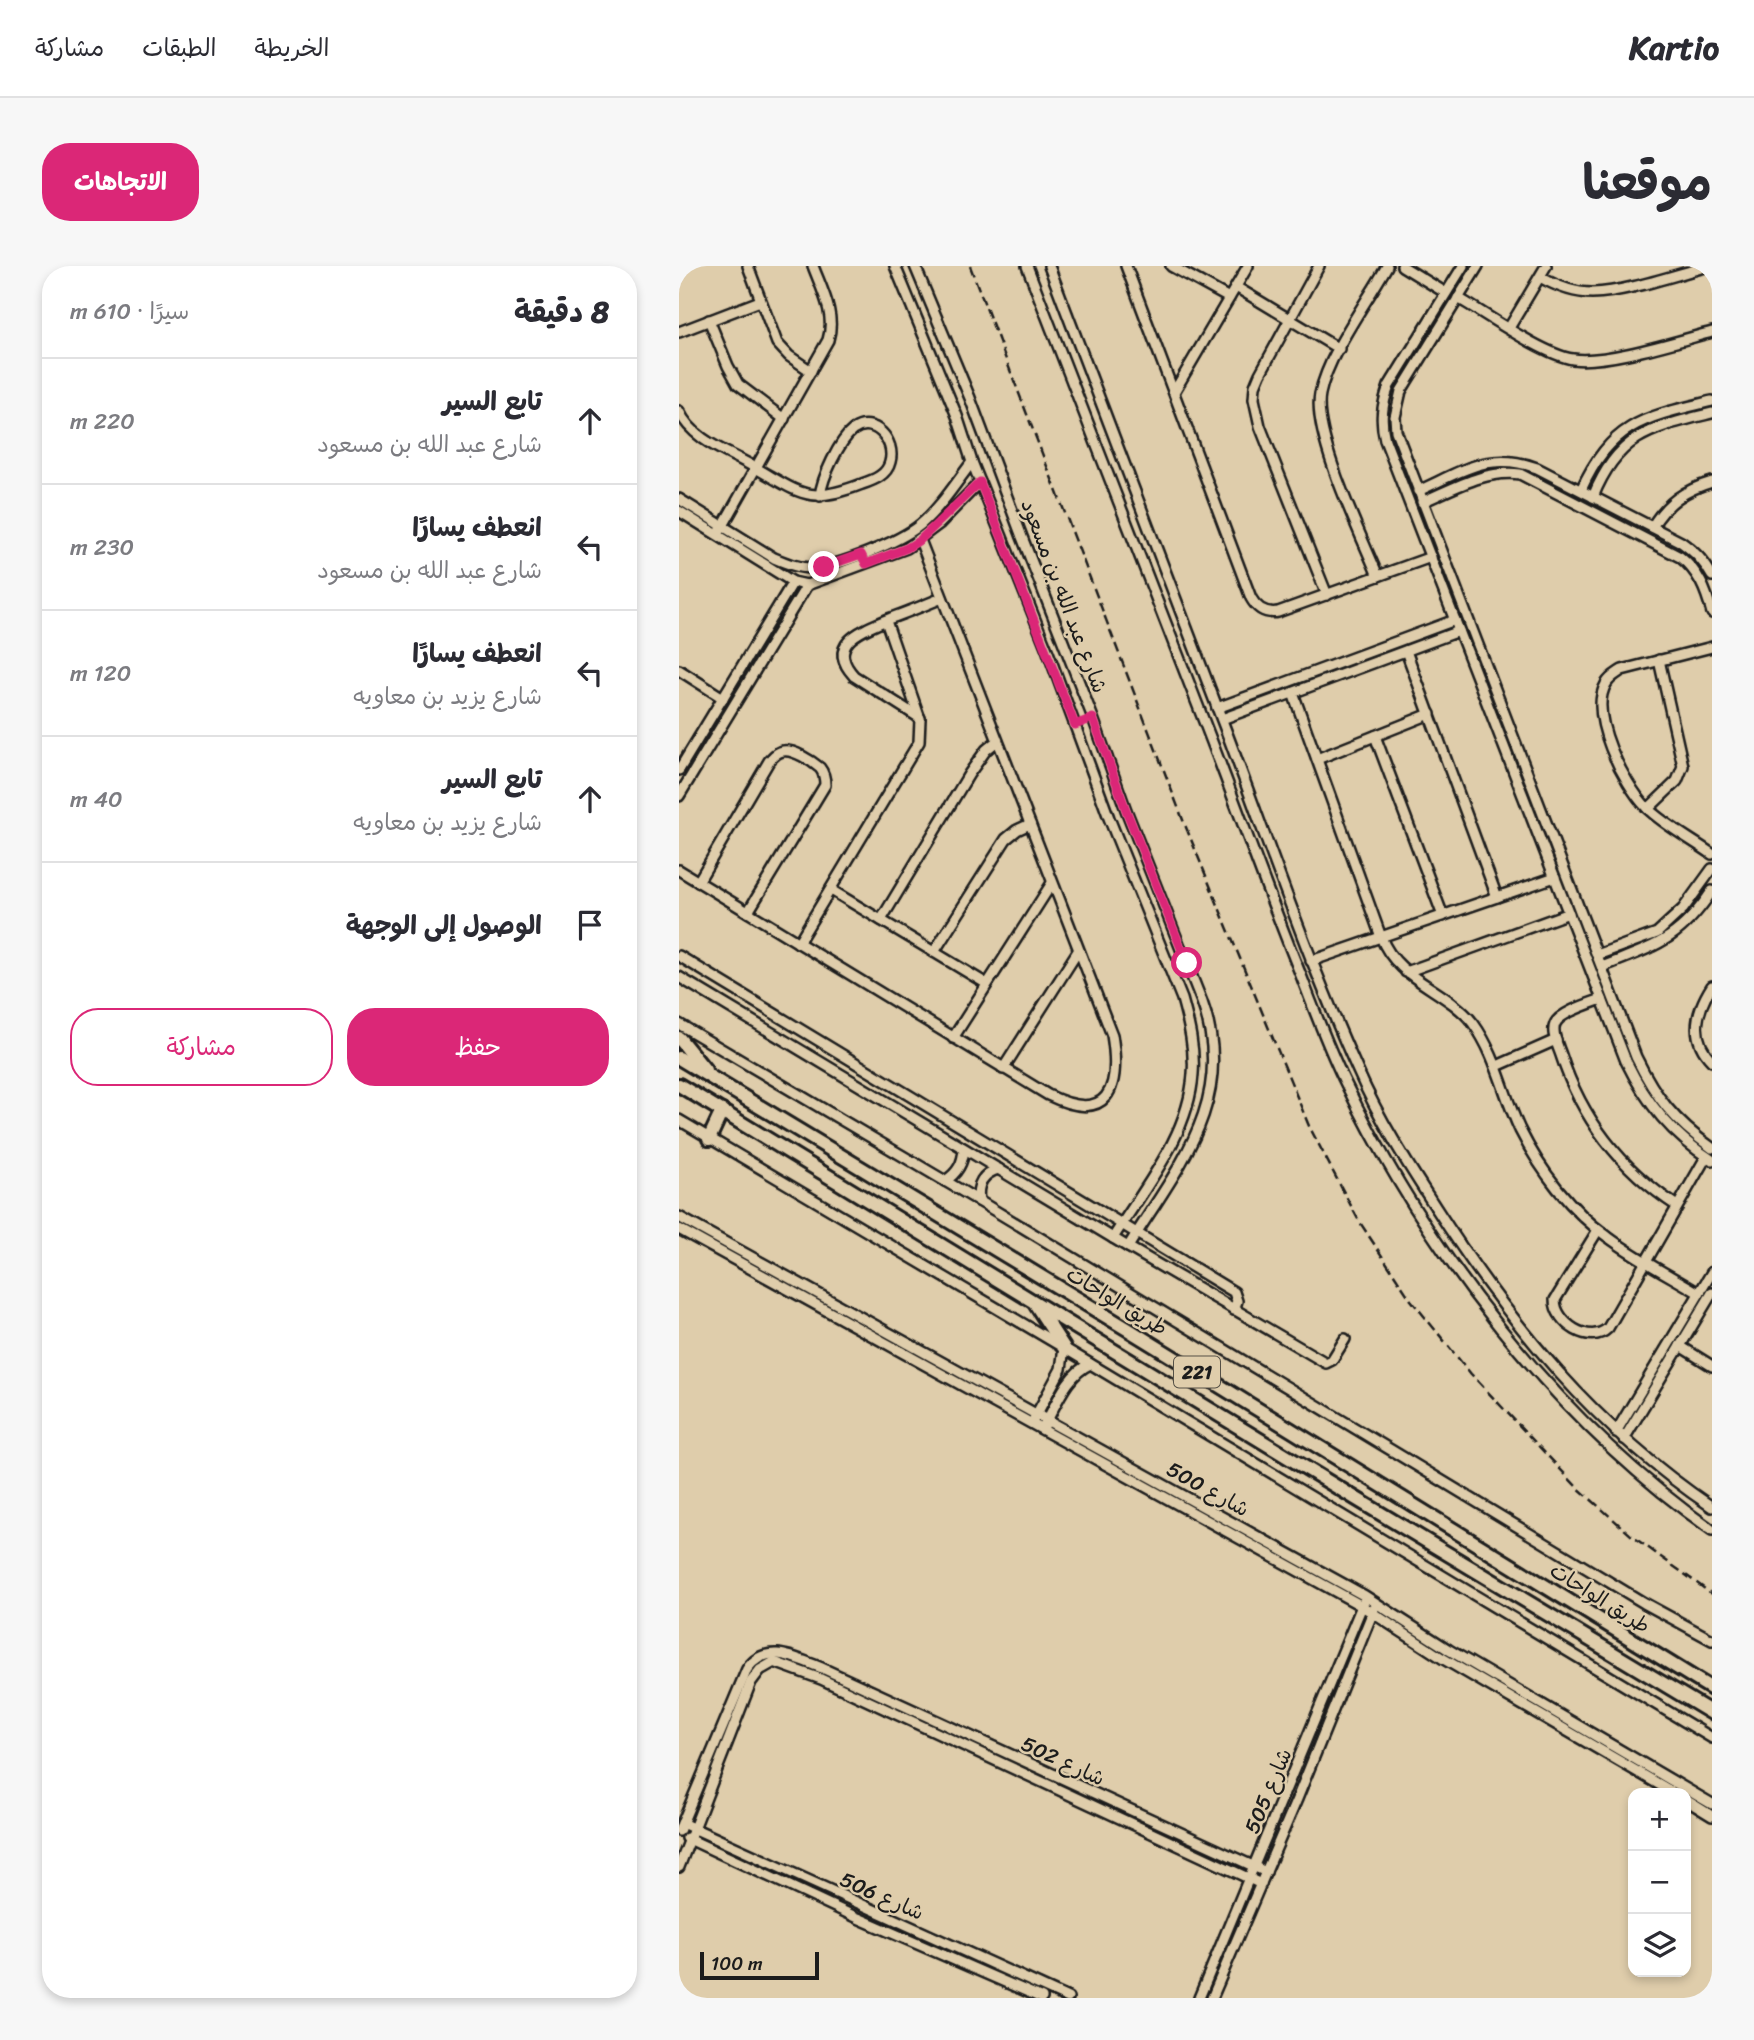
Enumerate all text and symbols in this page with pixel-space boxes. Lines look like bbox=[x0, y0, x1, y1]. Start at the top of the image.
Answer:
text: Kartio bbox=[1629, 19, 1719, 77]
text: مشاركة bbox=[35, 27, 104, 69]
text: الطبقات bbox=[142, 27, 217, 69]
text: الخريطة bbox=[255, 27, 329, 69]
text: موقعنا bbox=[1582, 139, 1712, 226]
button: الاتجاهات bbox=[42, 143, 199, 221]
text: 8 دقيقة bbox=[514, 285, 609, 339]
text: سيرًا · 610 m bbox=[70, 291, 189, 332]
text: تابع السير bbox=[443, 378, 542, 424]
text: 220 m bbox=[70, 401, 135, 442]
icon: ahead bbox=[571, 402, 609, 440]
text: شارع عبد الله بن مسعود bbox=[317, 424, 542, 465]
street label: شارع عبد الله بن مسعود bbox=[1009, 493, 1119, 699]
text: انعطف يسارًا bbox=[412, 504, 542, 550]
text: 230 m bbox=[70, 527, 134, 568]
icon: left bbox=[571, 528, 609, 566]
text: شارع عبد الله بن مسعود bbox=[317, 550, 542, 591]
route end bbox=[808, 551, 839, 582]
text: انعطف يسارًا bbox=[412, 630, 542, 676]
text: 120 m bbox=[70, 653, 131, 694]
icon: left bbox=[571, 654, 609, 692]
text: شارع يزيد بن معاويه bbox=[353, 676, 542, 717]
text: تابع السير bbox=[443, 756, 542, 802]
text: 40 m bbox=[70, 779, 123, 820]
icon: ahead bbox=[571, 780, 609, 818]
text: شارع يزيد بن معاويه bbox=[353, 802, 542, 843]
text: الوصول إلى الوجهة bbox=[346, 902, 542, 948]
icon: arrive bbox=[571, 906, 609, 944]
route start bbox=[1171, 947, 1202, 978]
button: مشاركة bbox=[70, 1008, 333, 1086]
button: حفظ bbox=[347, 1008, 609, 1086]
street label: طريق الواحات bbox=[1059, 1256, 1175, 1346]
road number: 221 bbox=[1174, 1356, 1220, 1388]
street label: شارع 500 bbox=[1159, 1450, 1257, 1528]
street label: طريق الواحات bbox=[1542, 1552, 1658, 1644]
street label: شارع 502 bbox=[1015, 1725, 1111, 1797]
street label: شارع 505 bbox=[1233, 1742, 1303, 1840]
map controls bbox=[1628, 1788, 1691, 1977]
button: + bbox=[1628, 1788, 1691, 1851]
button: − bbox=[1628, 1851, 1691, 1914]
street label: شارع 506 bbox=[834, 1861, 930, 1931]
button: layers bbox=[1628, 1914, 1691, 1977]
text: 100 m bbox=[711, 1947, 763, 1980]
scale bar bbox=[700, 1949, 819, 1981]

